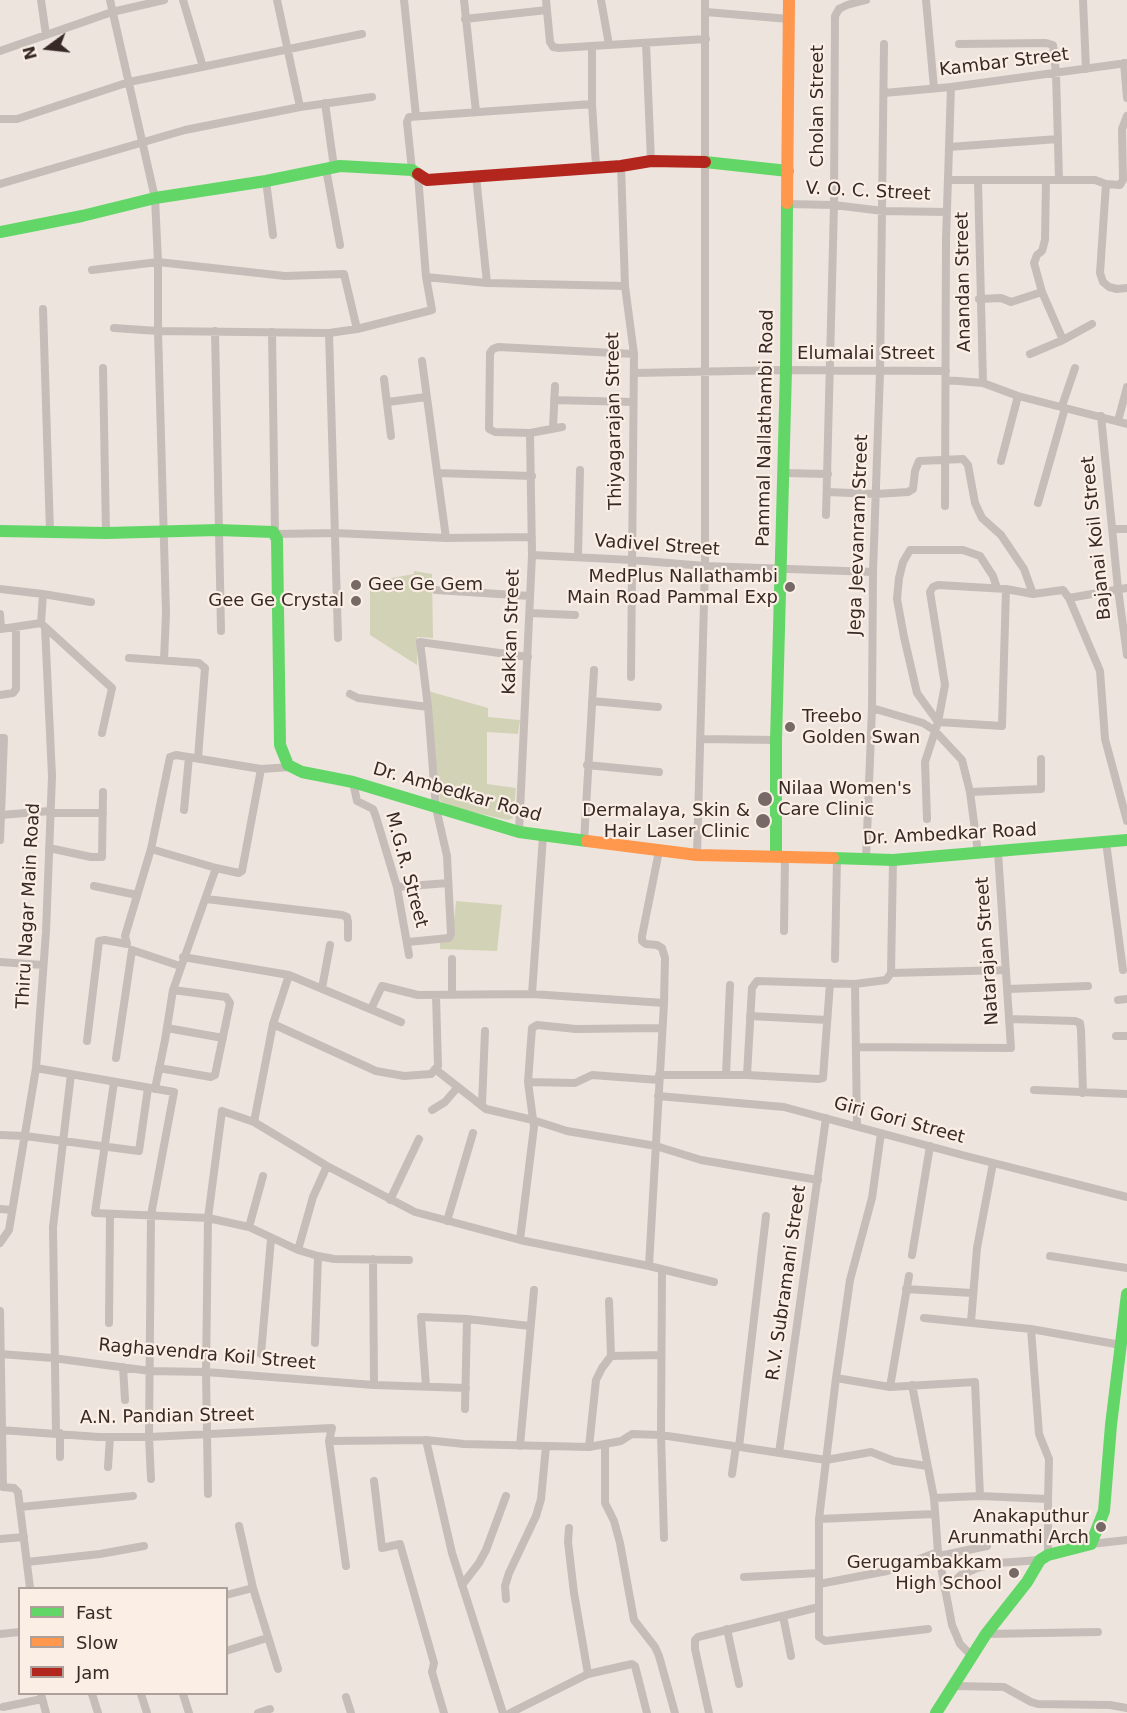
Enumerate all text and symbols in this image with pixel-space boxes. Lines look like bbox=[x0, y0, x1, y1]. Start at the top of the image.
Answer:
north arrow bbox=[18, 18, 78, 78]
text: N bbox=[19, 44, 41, 62]
street label: Kambar Street bbox=[938, 44, 1070, 82]
street label: Cholan Street bbox=[807, 45, 829, 167]
street label: V. O. C. Street bbox=[805, 178, 931, 206]
street label: Anandan Street bbox=[952, 212, 976, 352]
street label: Pammal Nallathambi Road bbox=[753, 309, 779, 547]
street label: Thiyagarajan Street bbox=[603, 332, 627, 510]
street label: Elumalai Street bbox=[797, 343, 935, 365]
street label: Jega Jeevanram Street bbox=[845, 434, 873, 636]
street label: Bajanai Koil Street bbox=[1078, 455, 1116, 621]
street label: Vadivel Street bbox=[594, 531, 720, 561]
place label: MedPlus Nallathambi Main Road Pammal Exp bbox=[567, 566, 778, 608]
street label: Kakkan Street bbox=[499, 569, 525, 695]
place label: Gee Ge Gem bbox=[368, 574, 483, 596]
marker: Gee Ge Gem bbox=[349, 578, 363, 592]
marker: MedPlus Nallathambi Main Road Pammal Exp bbox=[783, 580, 797, 594]
place label: Gee Ge Crystal bbox=[208, 590, 344, 612]
marker: Gee Ge Crystal bbox=[349, 594, 363, 608]
place label: Treebo Golden Swan bbox=[802, 706, 920, 748]
marker: Treebo Golden Swan bbox=[783, 720, 797, 734]
street label: Dr. Ambedkar Road bbox=[370, 759, 544, 827]
place label: Nilaa Women's Care Clinic bbox=[778, 778, 911, 820]
marker: Nilaa Women's Care Clinic bbox=[756, 790, 774, 808]
place label: Dermalaya, Skin & Hair Laser Clinic bbox=[582, 800, 750, 842]
street label: Thiru Nagar Main Road bbox=[13, 803, 45, 1009]
street label: M.G.R. Street bbox=[380, 810, 432, 930]
marker: Dermalaya, Skin & Hair Laser Clinic bbox=[754, 812, 772, 830]
street label: Dr. Ambedkar Road bbox=[862, 820, 1038, 850]
street label: Natarajan Street bbox=[972, 876, 1004, 1026]
street label: Giri Gori Street bbox=[831, 1093, 967, 1149]
street label: R.V. Subramani Street bbox=[763, 1184, 811, 1382]
street label: Raghavendra Koil Street bbox=[97, 1335, 317, 1375]
street label: A.N. Pandian Street bbox=[80, 1405, 254, 1429]
place label: Anakaputhur Arunmathi Arch bbox=[948, 1506, 1089, 1549]
marker: Anakaputhur Arunmathi Arch bbox=[1094, 1520, 1108, 1534]
place label: Gerugambakkam High School bbox=[847, 1552, 1002, 1594]
marker: Gerugambakkam High School bbox=[1007, 1566, 1021, 1580]
legend bbox=[18, 1587, 228, 1695]
text: Fast bbox=[76, 1602, 112, 1623]
text: Slow bbox=[76, 1632, 118, 1653]
text: Jam bbox=[76, 1662, 110, 1683]

